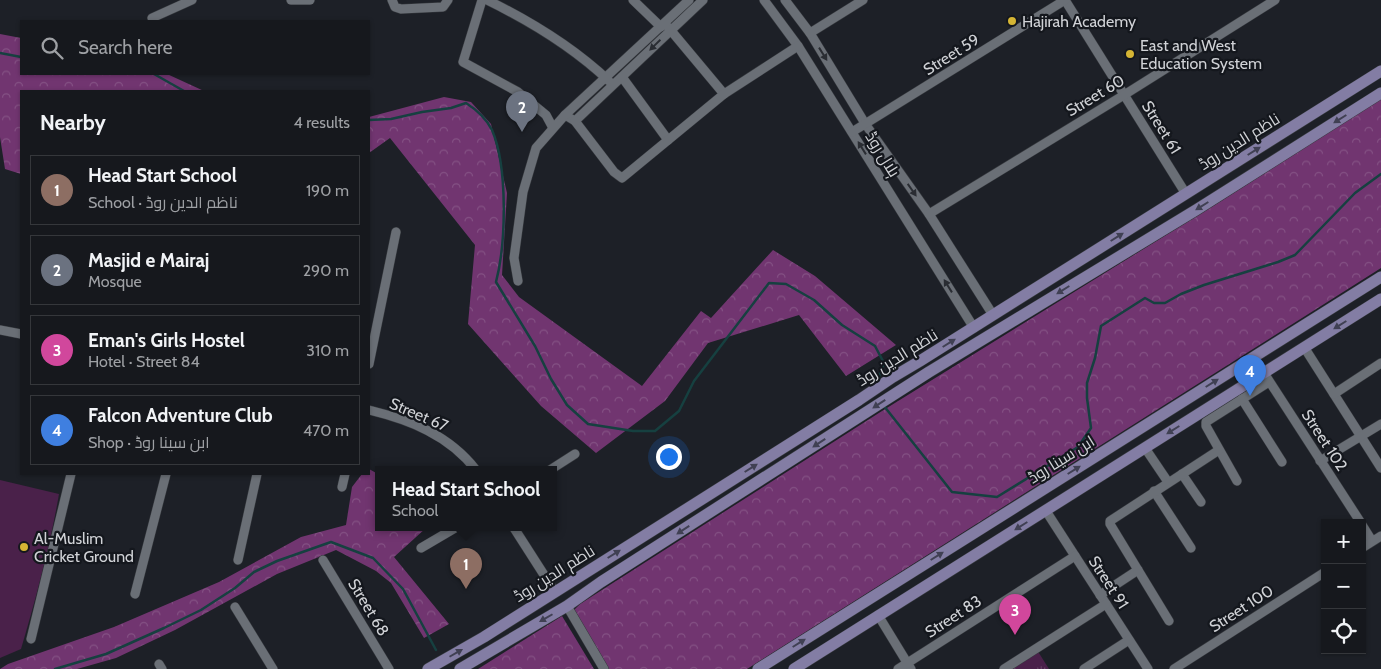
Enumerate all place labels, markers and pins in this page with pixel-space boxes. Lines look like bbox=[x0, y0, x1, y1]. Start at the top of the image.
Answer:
place label: Hajirah Academy bbox=[1022, 12, 1136, 31]
marker: Hajirah Academy bbox=[1006, 15, 1018, 27]
place label: East and West Education System bbox=[1140, 36, 1262, 73]
marker: East and West Education System bbox=[1124, 48, 1136, 60]
pin: 2 bbox=[506, 91, 538, 132]
pin: 4 bbox=[1234, 355, 1266, 396]
place label: Al-Muslim Cricket Ground bbox=[34, 529, 134, 566]
marker: Al-Muslim Cricket Ground bbox=[18, 541, 30, 553]
pin: 1 bbox=[450, 548, 482, 589]
pin: 3 bbox=[999, 594, 1031, 635]

